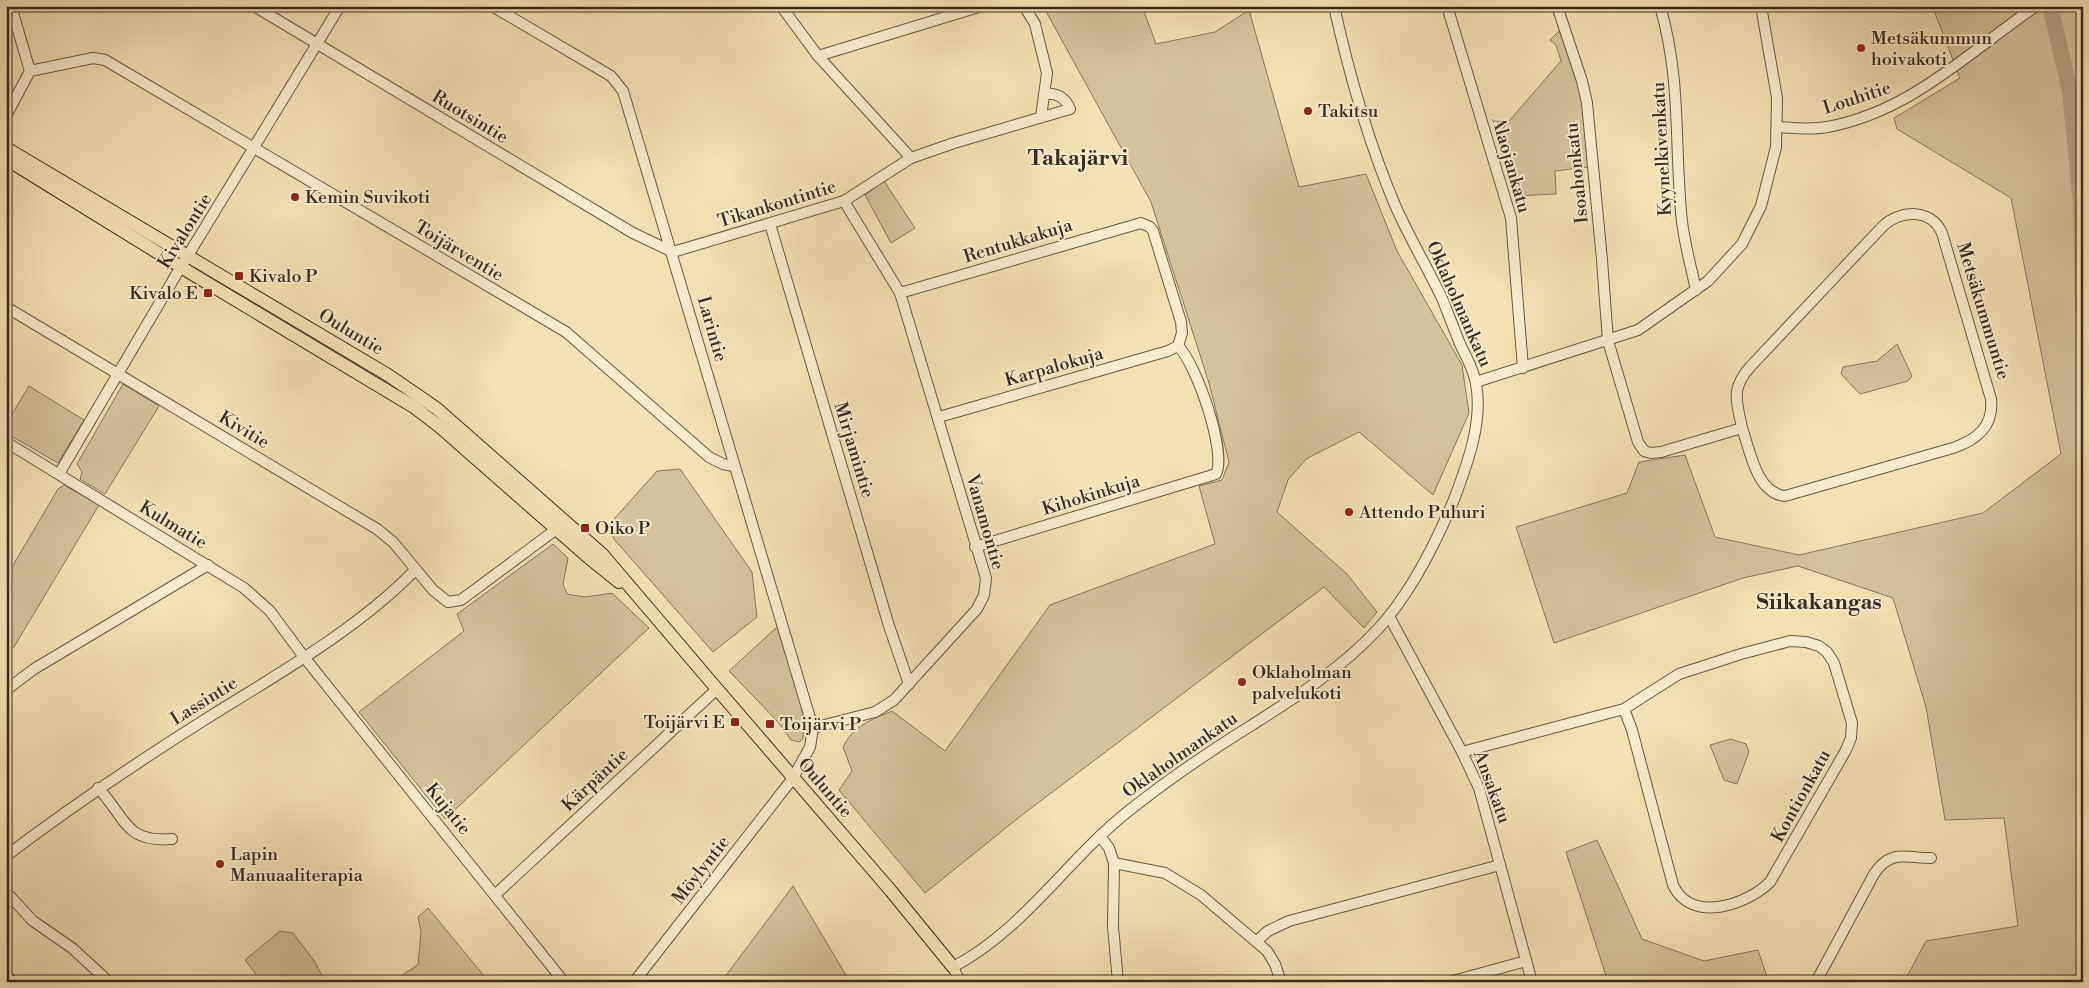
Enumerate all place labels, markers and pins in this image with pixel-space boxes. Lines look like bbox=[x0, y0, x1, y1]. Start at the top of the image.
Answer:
place label: Metsäkummun hoivakoti bbox=[1871, 27, 1992, 71]
marker: Metsäkummun hoivakoti bbox=[1855, 42, 1867, 54]
place label: Takitsu bbox=[1318, 100, 1379, 123]
marker: Takitsu bbox=[1302, 105, 1314, 117]
place label: Kemin Suvikoti bbox=[305, 186, 430, 209]
marker: Kemin Suvikoti bbox=[289, 191, 301, 203]
place label: Kivalo P bbox=[249, 265, 318, 288]
marker: Kivalo P bbox=[233, 270, 245, 282]
place label: Kivalo E bbox=[129, 282, 198, 305]
marker: Kivalo E bbox=[202, 287, 214, 299]
place label: Attendo Puhuri bbox=[1358, 501, 1486, 524]
marker: Attendo Puhuri bbox=[1343, 506, 1355, 518]
place label: Oiko P bbox=[595, 517, 650, 540]
marker: Oiko P bbox=[579, 522, 591, 534]
place label: Oklaholman palvelukoti bbox=[1252, 661, 1352, 705]
marker: Oklaholman palvelukoti bbox=[1236, 676, 1248, 688]
place label: Toijärvi E bbox=[644, 711, 725, 734]
place label: Toijärvi P bbox=[780, 713, 861, 736]
marker: Toijärvi E bbox=[729, 716, 741, 728]
marker: Toijärvi P bbox=[764, 718, 776, 730]
place label: Lapin Manuaaliterapia bbox=[230, 843, 364, 887]
marker: Lapin Manuaaliterapia bbox=[214, 858, 226, 870]

